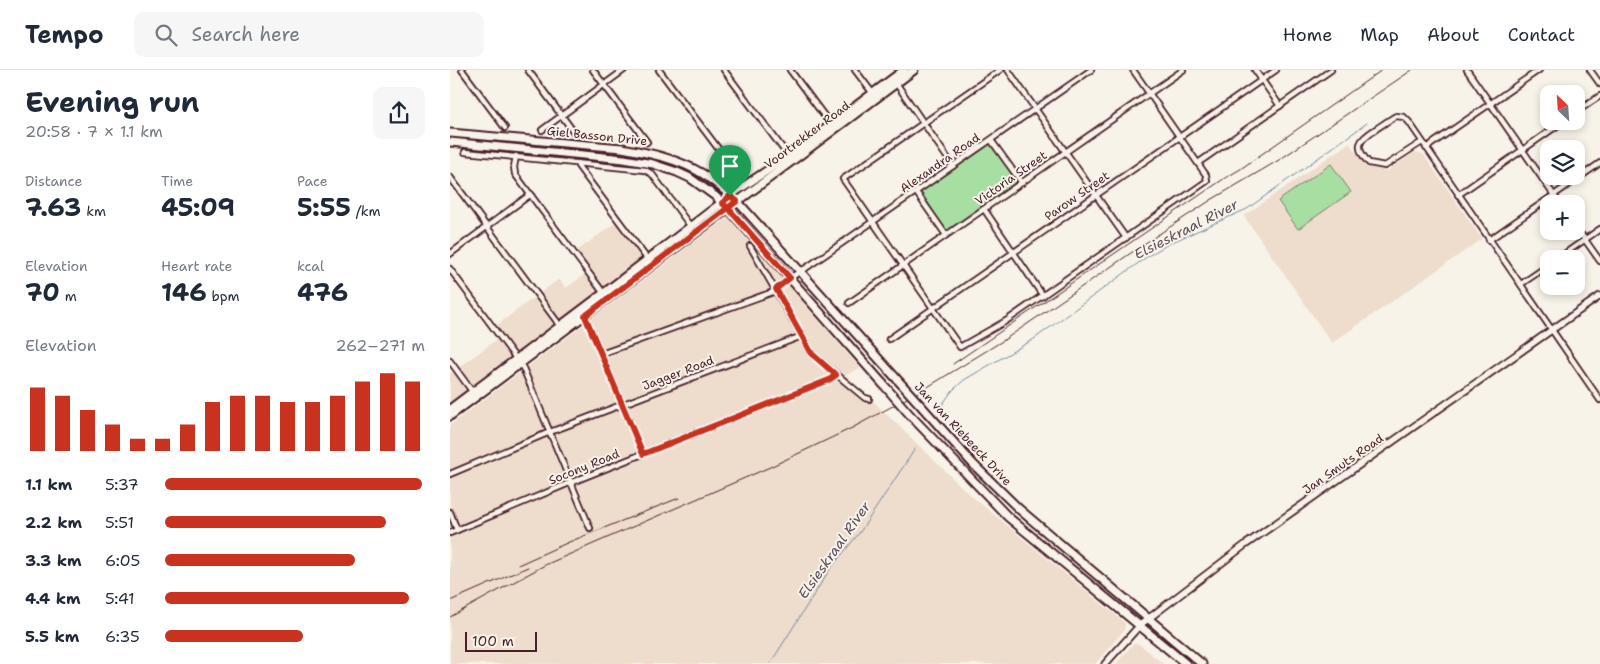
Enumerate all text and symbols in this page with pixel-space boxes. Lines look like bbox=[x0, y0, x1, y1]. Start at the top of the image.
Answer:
search box bbox=[134, 12, 484, 57]
text: Tempo bbox=[25, 19, 104, 51]
icon: search bbox=[152, 21, 180, 49]
text: Search here bbox=[192, 22, 300, 47]
text: Home bbox=[1283, 23, 1332, 47]
text: Map bbox=[1360, 23, 1399, 47]
text: About bbox=[1427, 23, 1480, 47]
text: Contact bbox=[1508, 23, 1575, 47]
text: Evening run bbox=[25, 83, 200, 121]
north arrow bbox=[1540, 85, 1585, 130]
map controls bbox=[1540, 85, 1585, 295]
button: share bbox=[373, 87, 425, 139]
street label: Voortrekker Road bbox=[761, 97, 853, 172]
text: 20:58 · 7 × 1.1 km bbox=[25, 121, 163, 142]
street label: Giel Basson Drive bbox=[546, 123, 648, 149]
street label: Alexandra Road bbox=[897, 129, 983, 197]
button: layers bbox=[1540, 140, 1585, 185]
pin bbox=[709, 145, 751, 196]
street label: Victoria Street bbox=[972, 147, 1050, 209]
icon: arrive bbox=[716, 152, 744, 180]
street label: Parow Street bbox=[1041, 168, 1113, 224]
text: Distance bbox=[25, 172, 82, 190]
text: Time bbox=[161, 172, 193, 190]
text: Pace bbox=[297, 172, 328, 190]
text: 7.63 bbox=[25, 190, 81, 224]
text: 45:09 bbox=[161, 190, 235, 224]
text: 5:55 bbox=[297, 190, 351, 224]
water label: Elsieskraal River bbox=[1131, 195, 1241, 263]
button: + bbox=[1540, 195, 1585, 240]
text: km bbox=[81, 202, 106, 220]
text: /km bbox=[351, 202, 381, 220]
button: − bbox=[1540, 250, 1585, 295]
text: Elevation bbox=[25, 257, 88, 275]
text: Heart rate bbox=[161, 257, 232, 275]
text: kcal bbox=[297, 257, 324, 275]
text: 70 bbox=[25, 275, 60, 309]
text: 146 bbox=[161, 275, 207, 309]
text: 476 bbox=[297, 275, 348, 309]
text: m bbox=[60, 287, 77, 305]
text: bpm bbox=[207, 287, 240, 305]
text: Elevation bbox=[25, 335, 97, 356]
text: 262–271 m bbox=[336, 335, 425, 356]
street label: Jagger Road bbox=[640, 352, 716, 394]
street label: Jan van Riebeeck Drive bbox=[911, 379, 1015, 489]
street label: Jan Smuts Road bbox=[1300, 430, 1387, 498]
street label: Socony Road bbox=[546, 445, 622, 488]
text: 1.1 km bbox=[25, 474, 72, 495]
text: 5:37 bbox=[105, 474, 139, 495]
water label: Elsieskraal River bbox=[794, 498, 874, 602]
text: 2.2 km bbox=[25, 512, 82, 533]
text: 5:51 bbox=[105, 512, 134, 533]
text: 3.3 km bbox=[25, 550, 82, 571]
text: 6:05 bbox=[105, 550, 140, 571]
text: 4.4 km bbox=[25, 588, 81, 609]
text: 5:41 bbox=[105, 588, 135, 609]
text: 5.5 km bbox=[25, 626, 79, 647]
text: 6:35 bbox=[105, 626, 140, 647]
scale bar bbox=[465, 629, 538, 652]
text: 100 m bbox=[472, 632, 514, 650]

